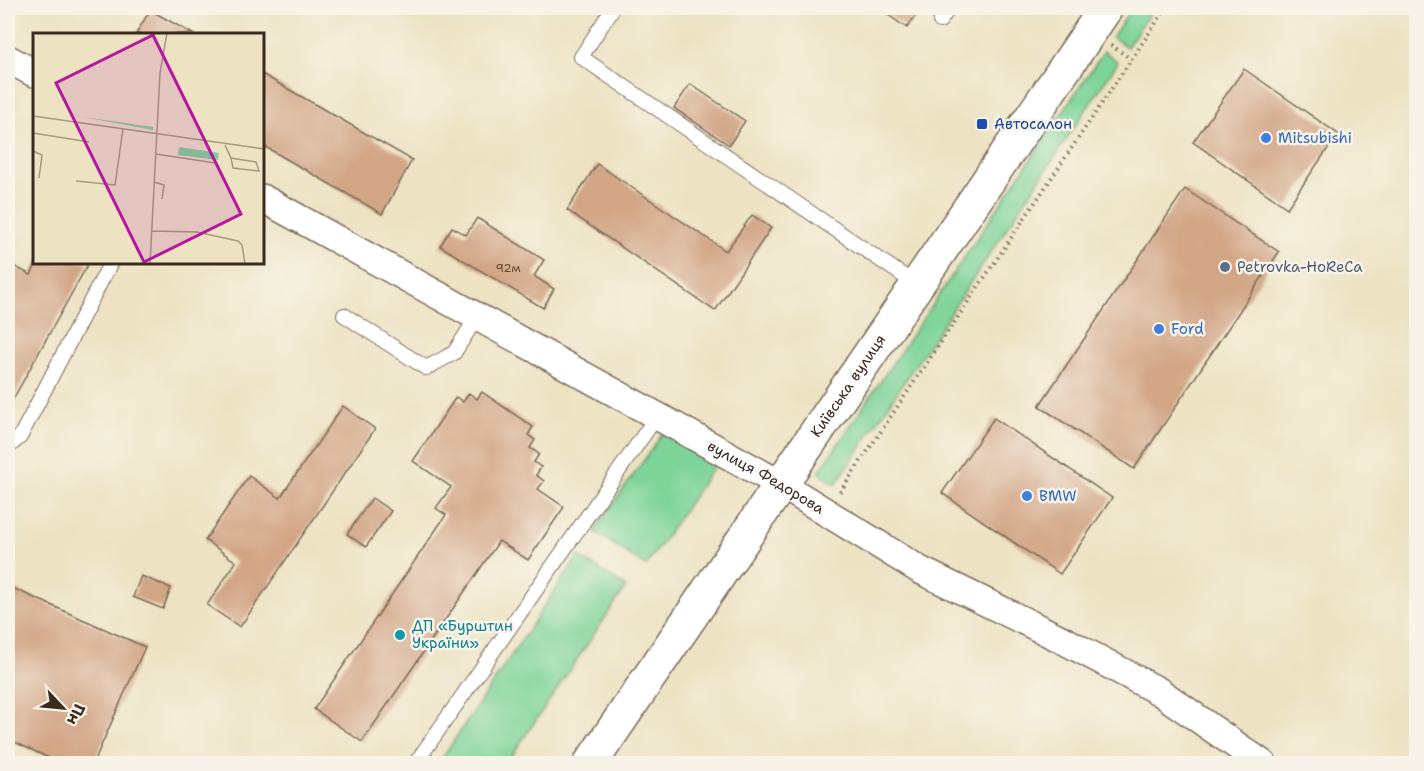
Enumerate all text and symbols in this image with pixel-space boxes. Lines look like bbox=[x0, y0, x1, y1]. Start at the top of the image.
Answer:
inset map bbox=[33, 33, 264, 264]
place label: Автосалон bbox=[994, 114, 1072, 134]
marker: Автосалон bbox=[975, 117, 989, 131]
place label: Mitsubishi bbox=[1278, 128, 1352, 148]
marker: Mitsubishi bbox=[1259, 131, 1273, 145]
place label: Petrovka-HoReCa bbox=[1237, 257, 1363, 277]
house number: 92м bbox=[495, 260, 521, 276]
marker: Petrovka-HoReCa bbox=[1218, 260, 1232, 274]
place label: Ford bbox=[1171, 319, 1204, 339]
marker: Ford bbox=[1152, 322, 1166, 336]
street label: Київська вулиця bbox=[806, 330, 890, 441]
street label: вулиця Федорова bbox=[704, 436, 829, 519]
place label: BMW bbox=[1039, 486, 1077, 506]
marker: BMW bbox=[1020, 489, 1034, 503]
place label: ДП «Бурштин України» bbox=[412, 616, 513, 653]
marker: ДП «Бурштин України» bbox=[393, 628, 407, 642]
north arrow bbox=[33, 678, 93, 738]
text: Пн bbox=[62, 700, 90, 728]

